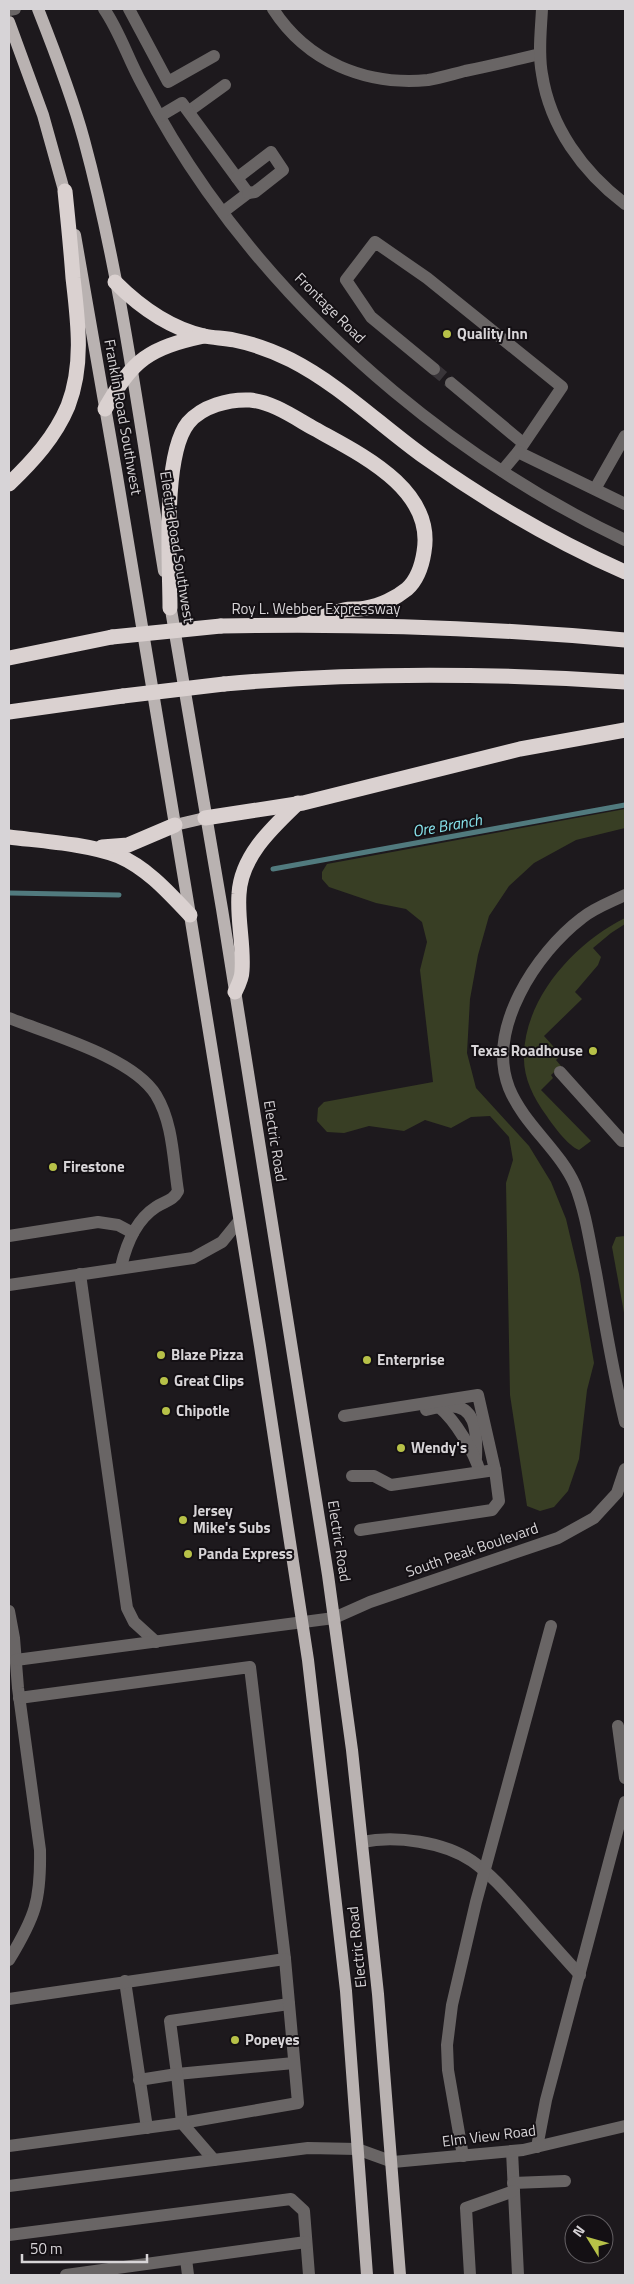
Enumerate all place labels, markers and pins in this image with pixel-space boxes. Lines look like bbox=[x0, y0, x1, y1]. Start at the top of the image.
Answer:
place label: Quality Inn bbox=[457, 322, 528, 345]
marker: Quality Inn bbox=[441, 328, 453, 340]
place label: Texas Roadhouse bbox=[471, 1039, 583, 1062]
marker: Texas Roadhouse bbox=[587, 1045, 599, 1057]
place label: Firestone bbox=[63, 1155, 125, 1178]
marker: Firestone bbox=[47, 1161, 59, 1173]
place label: Blaze Pizza bbox=[171, 1343, 244, 1366]
place label: Enterprise bbox=[377, 1348, 445, 1371]
marker: Blaze Pizza bbox=[155, 1349, 167, 1361]
marker: Enterprise bbox=[361, 1354, 373, 1366]
place label: Great Clips bbox=[174, 1369, 244, 1392]
marker: Great Clips bbox=[158, 1375, 170, 1387]
place label: Chipotle bbox=[176, 1399, 230, 1422]
marker: Chipotle bbox=[160, 1405, 172, 1417]
place label: Wendy's bbox=[411, 1436, 467, 1459]
marker: Wendy's bbox=[395, 1442, 407, 1454]
place label: Jersey Mike's Subs bbox=[193, 1499, 271, 1539]
marker: Jersey Mike's Subs bbox=[177, 1514, 189, 1526]
place label: Panda Express bbox=[198, 1542, 293, 1565]
marker: Panda Express bbox=[182, 1548, 194, 1560]
place label: Popeyes bbox=[245, 2028, 300, 2051]
marker: Popeyes bbox=[229, 2034, 241, 2046]

